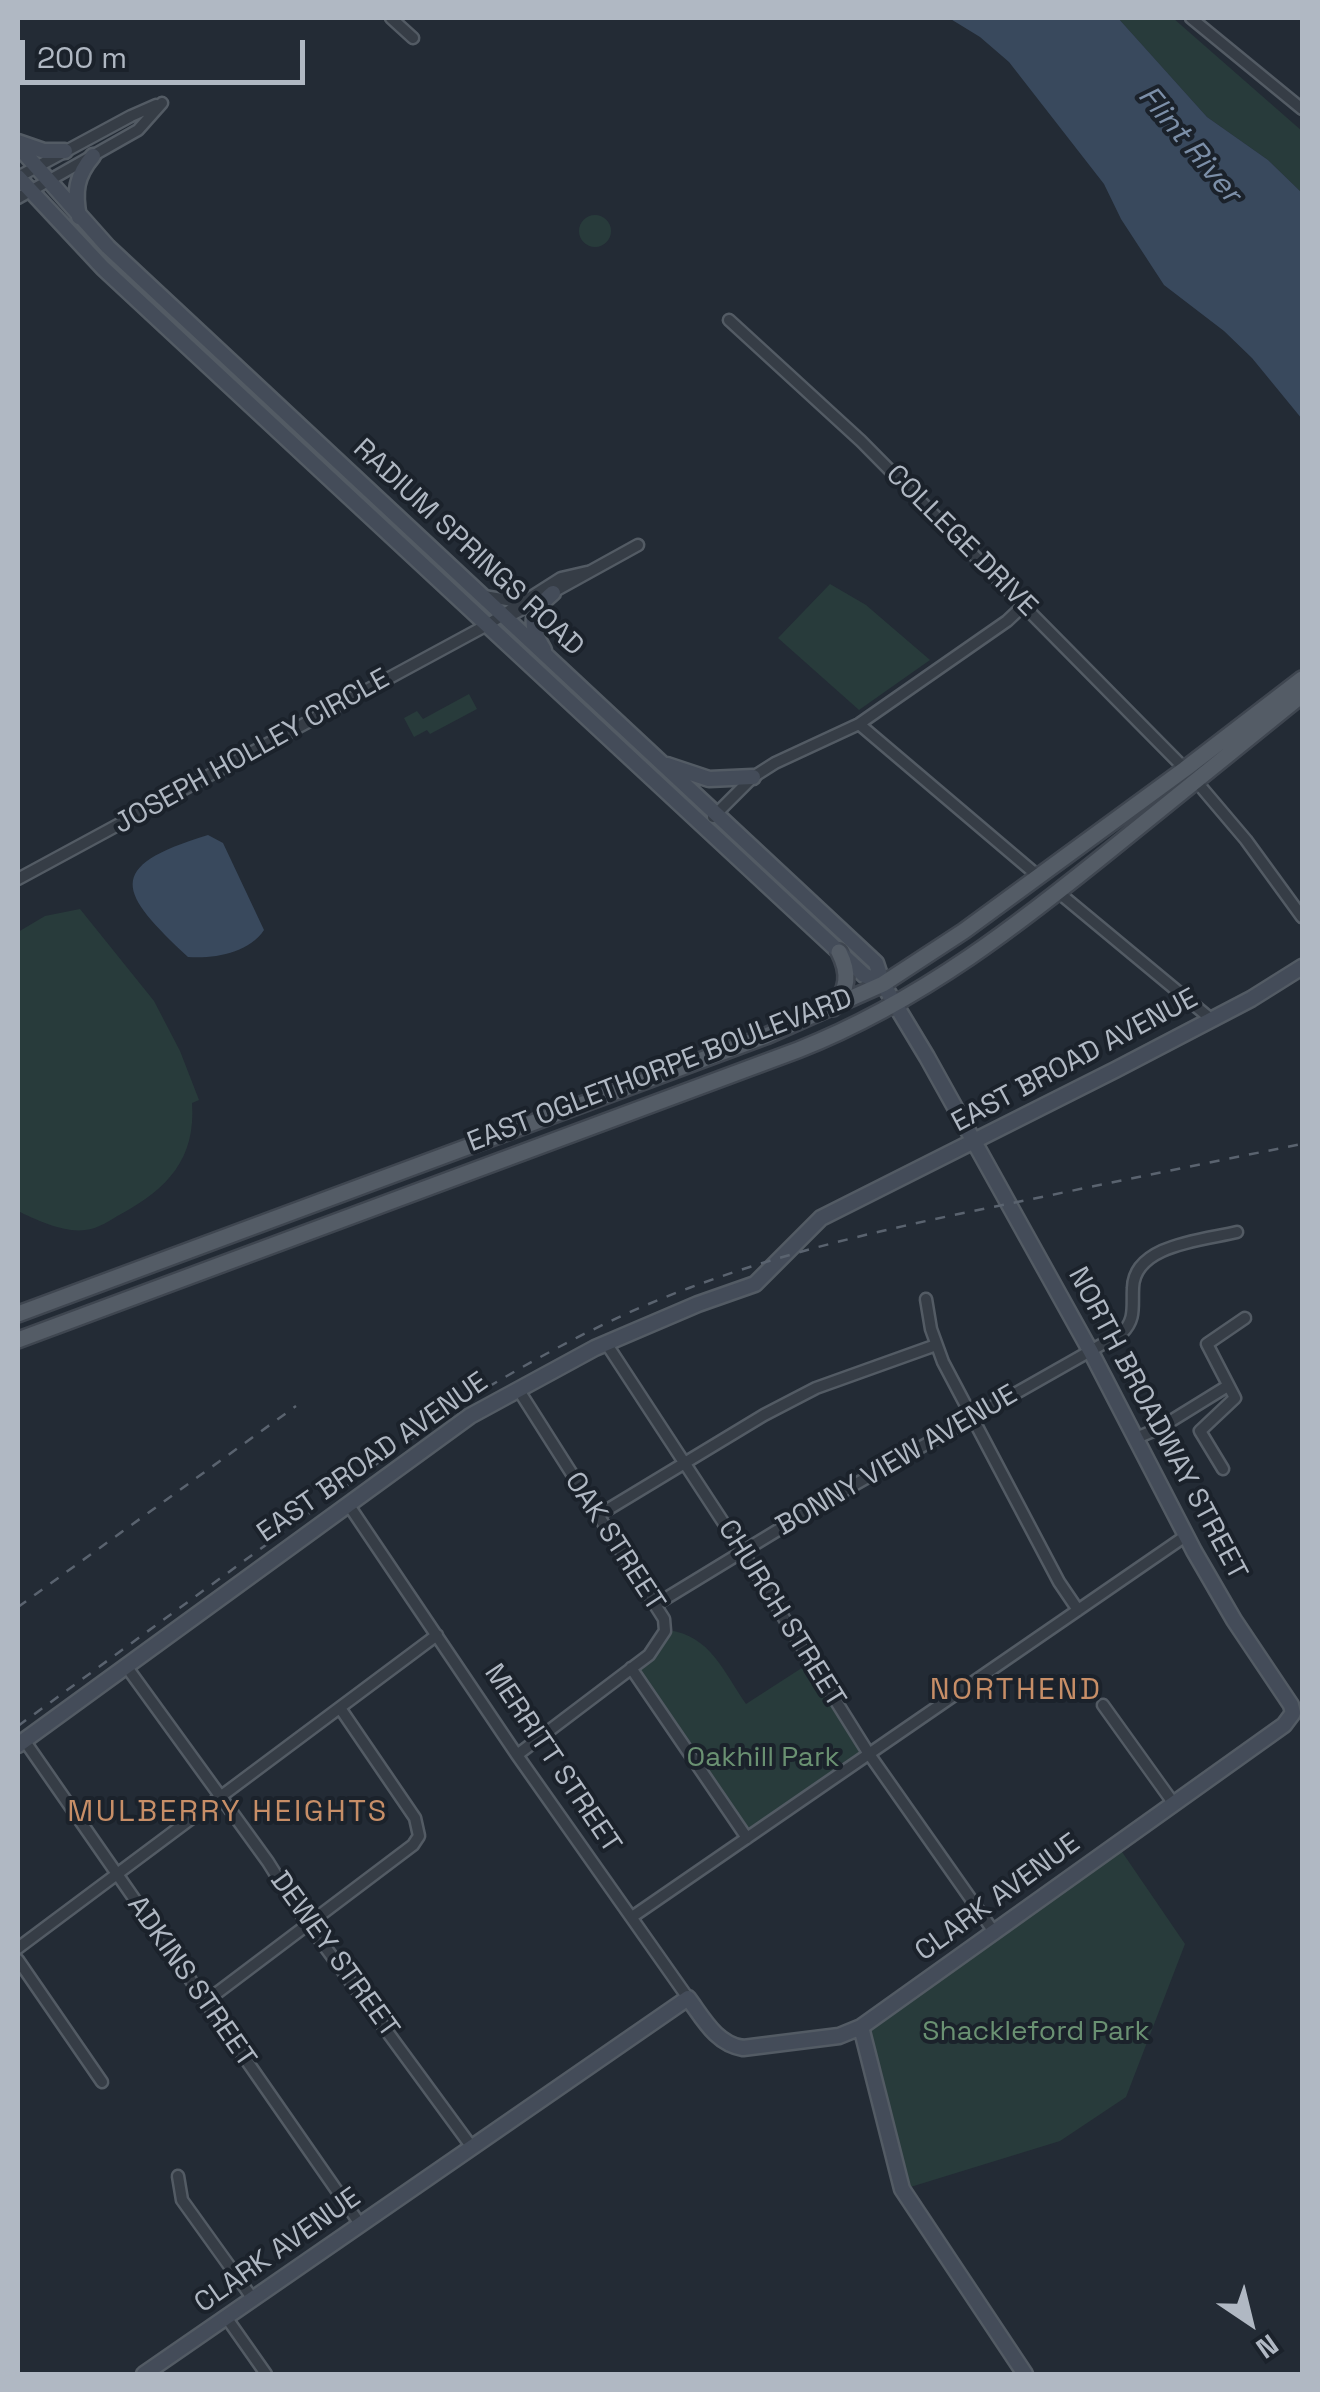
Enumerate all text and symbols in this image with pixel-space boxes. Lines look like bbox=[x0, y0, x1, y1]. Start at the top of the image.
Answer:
scale bar bbox=[25, 20, 310, 82]
text: 200 m bbox=[37, 38, 127, 77]
water label: Flint River bbox=[1130, 79, 1248, 211]
street label: RADIUM SPRINGS ROAD bbox=[346, 432, 590, 664]
street label: COLLEGE DRIVE bbox=[878, 458, 1044, 624]
street label: JOSEPH HOLLEY CIRCLE bbox=[109, 662, 395, 842]
street label: EAST OGLETHORPE BOULEVARD bbox=[463, 982, 857, 1160]
street label: EAST BROAD AVENUE bbox=[946, 982, 1204, 1140]
street label: NORTH BROADWAY STREET bbox=[1060, 1262, 1254, 1586]
street label: EAST BROAD AVENUE bbox=[251, 1366, 495, 1550]
street label: BONNY VIEW AVENUE bbox=[771, 1378, 1023, 1544]
street label: OAK STREET bbox=[557, 1466, 671, 1618]
street label: CHURCH STREET bbox=[710, 1514, 852, 1714]
street label: MERRITT STREET bbox=[476, 1658, 628, 1860]
district label: NORTHEND bbox=[930, 1673, 1102, 1709]
park label: Oakhill Park bbox=[686, 1741, 840, 1775]
district label: MULBERRY HEIGHTS bbox=[67, 1795, 389, 1831]
street label: CLARK AVENUE bbox=[909, 1827, 1087, 1969]
street label: DEWEY STREET bbox=[262, 1865, 406, 2045]
street label: ADKINS STREET bbox=[119, 1890, 263, 2074]
park label: Shackleford Park bbox=[922, 2015, 1150, 2049]
street label: CLARK AVENUE bbox=[188, 2181, 368, 2321]
north arrow bbox=[1200, 2272, 1300, 2372]
text: N bbox=[1249, 2326, 1285, 2367]

